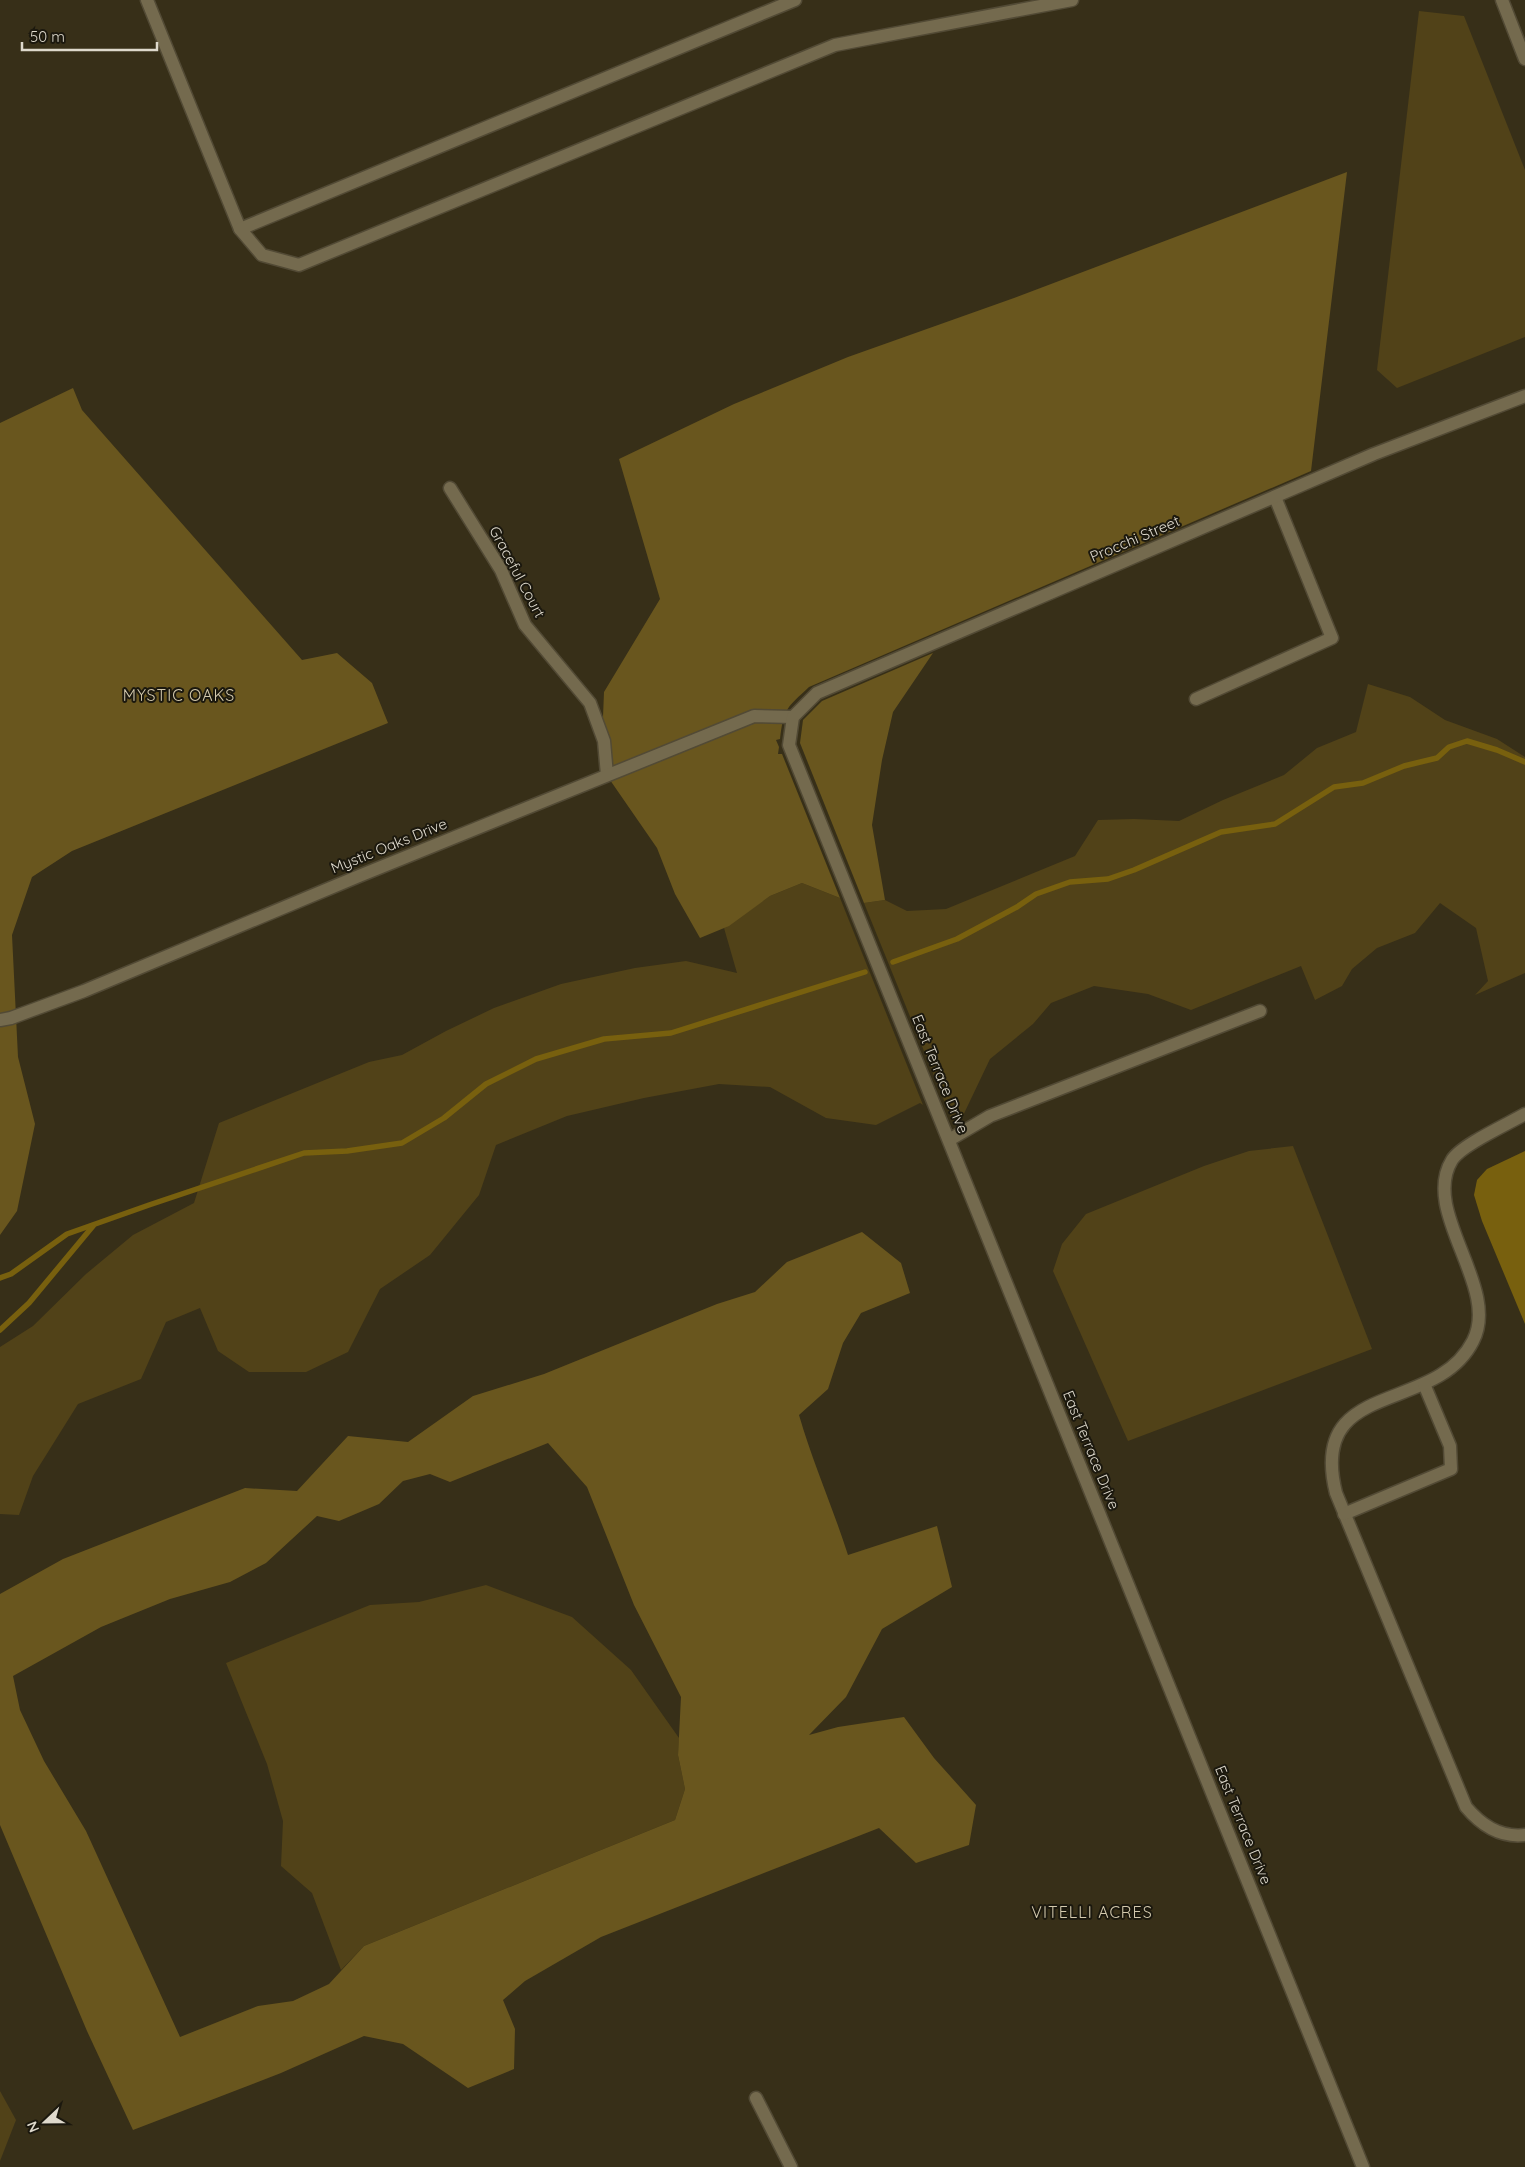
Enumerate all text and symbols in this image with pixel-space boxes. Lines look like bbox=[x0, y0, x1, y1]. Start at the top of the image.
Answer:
scale bar bbox=[22, 20, 158, 52]
text: 50 m bbox=[30, 27, 65, 46]
street label: Procchi Street bbox=[1087, 511, 1183, 566]
street label: Graceful Court bbox=[485, 523, 550, 621]
district label: MYSTIC OAKS bbox=[123, 685, 235, 705]
street label: Mystic Oaks Drive bbox=[328, 814, 450, 878]
street label: East Terrace Drive bbox=[908, 1012, 973, 1136]
street label: East Terrace Drive bbox=[1059, 1388, 1124, 1512]
street label: East Terrace Drive bbox=[1211, 1763, 1276, 1887]
district label: VITELLI ACRES bbox=[1031, 1902, 1153, 1922]
north arrow bbox=[20, 2097, 70, 2147]
text: N bbox=[23, 2119, 43, 2135]

